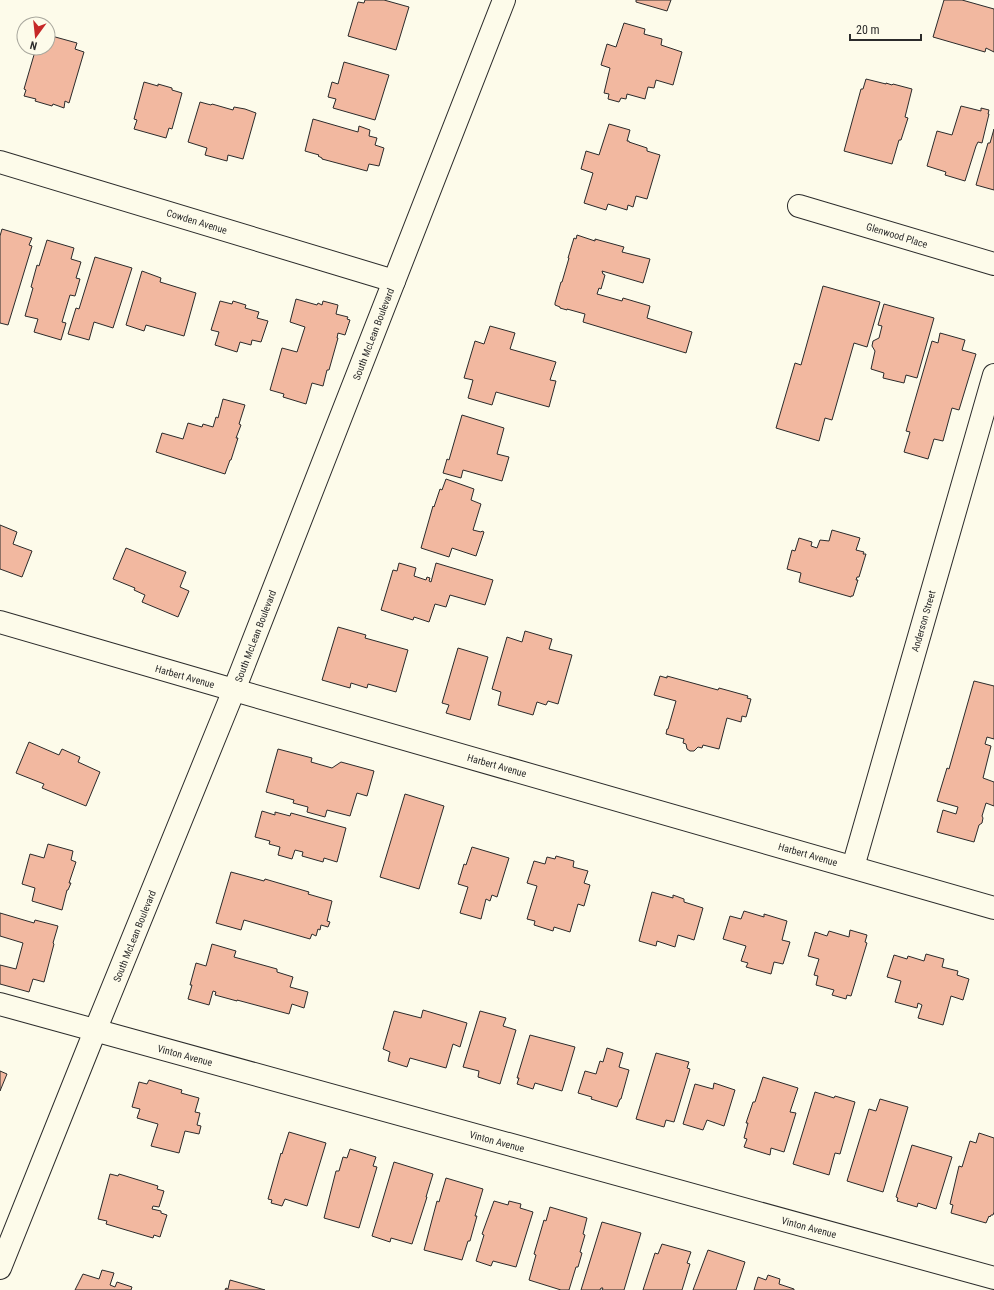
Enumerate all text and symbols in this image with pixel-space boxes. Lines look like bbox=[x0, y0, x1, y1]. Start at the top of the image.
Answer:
north arrow bbox=[16, 16, 56, 56]
scale bar bbox=[850, 16, 921, 42]
text: 20 m bbox=[856, 23, 880, 37]
text: N bbox=[28, 38, 38, 52]
street label: Cowden Avenue bbox=[165, 207, 229, 236]
street label: Glenwood Place bbox=[865, 221, 929, 250]
street label: South McLean Boulevard bbox=[351, 287, 396, 382]
street label: South McLean Boulevard bbox=[233, 589, 278, 684]
street label: Anderson Street bbox=[909, 589, 938, 653]
street label: Harbert Avenue bbox=[154, 663, 216, 690]
street label: Harbert Avenue bbox=[466, 752, 528, 779]
street label: Harbert Avenue bbox=[777, 841, 839, 868]
street label: South McLean Boulevard bbox=[111, 889, 158, 984]
street label: Vinton Avenue bbox=[156, 1043, 214, 1068]
street label: Vinton Avenue bbox=[468, 1129, 526, 1154]
street label: Vinton Avenue bbox=[780, 1215, 838, 1240]

